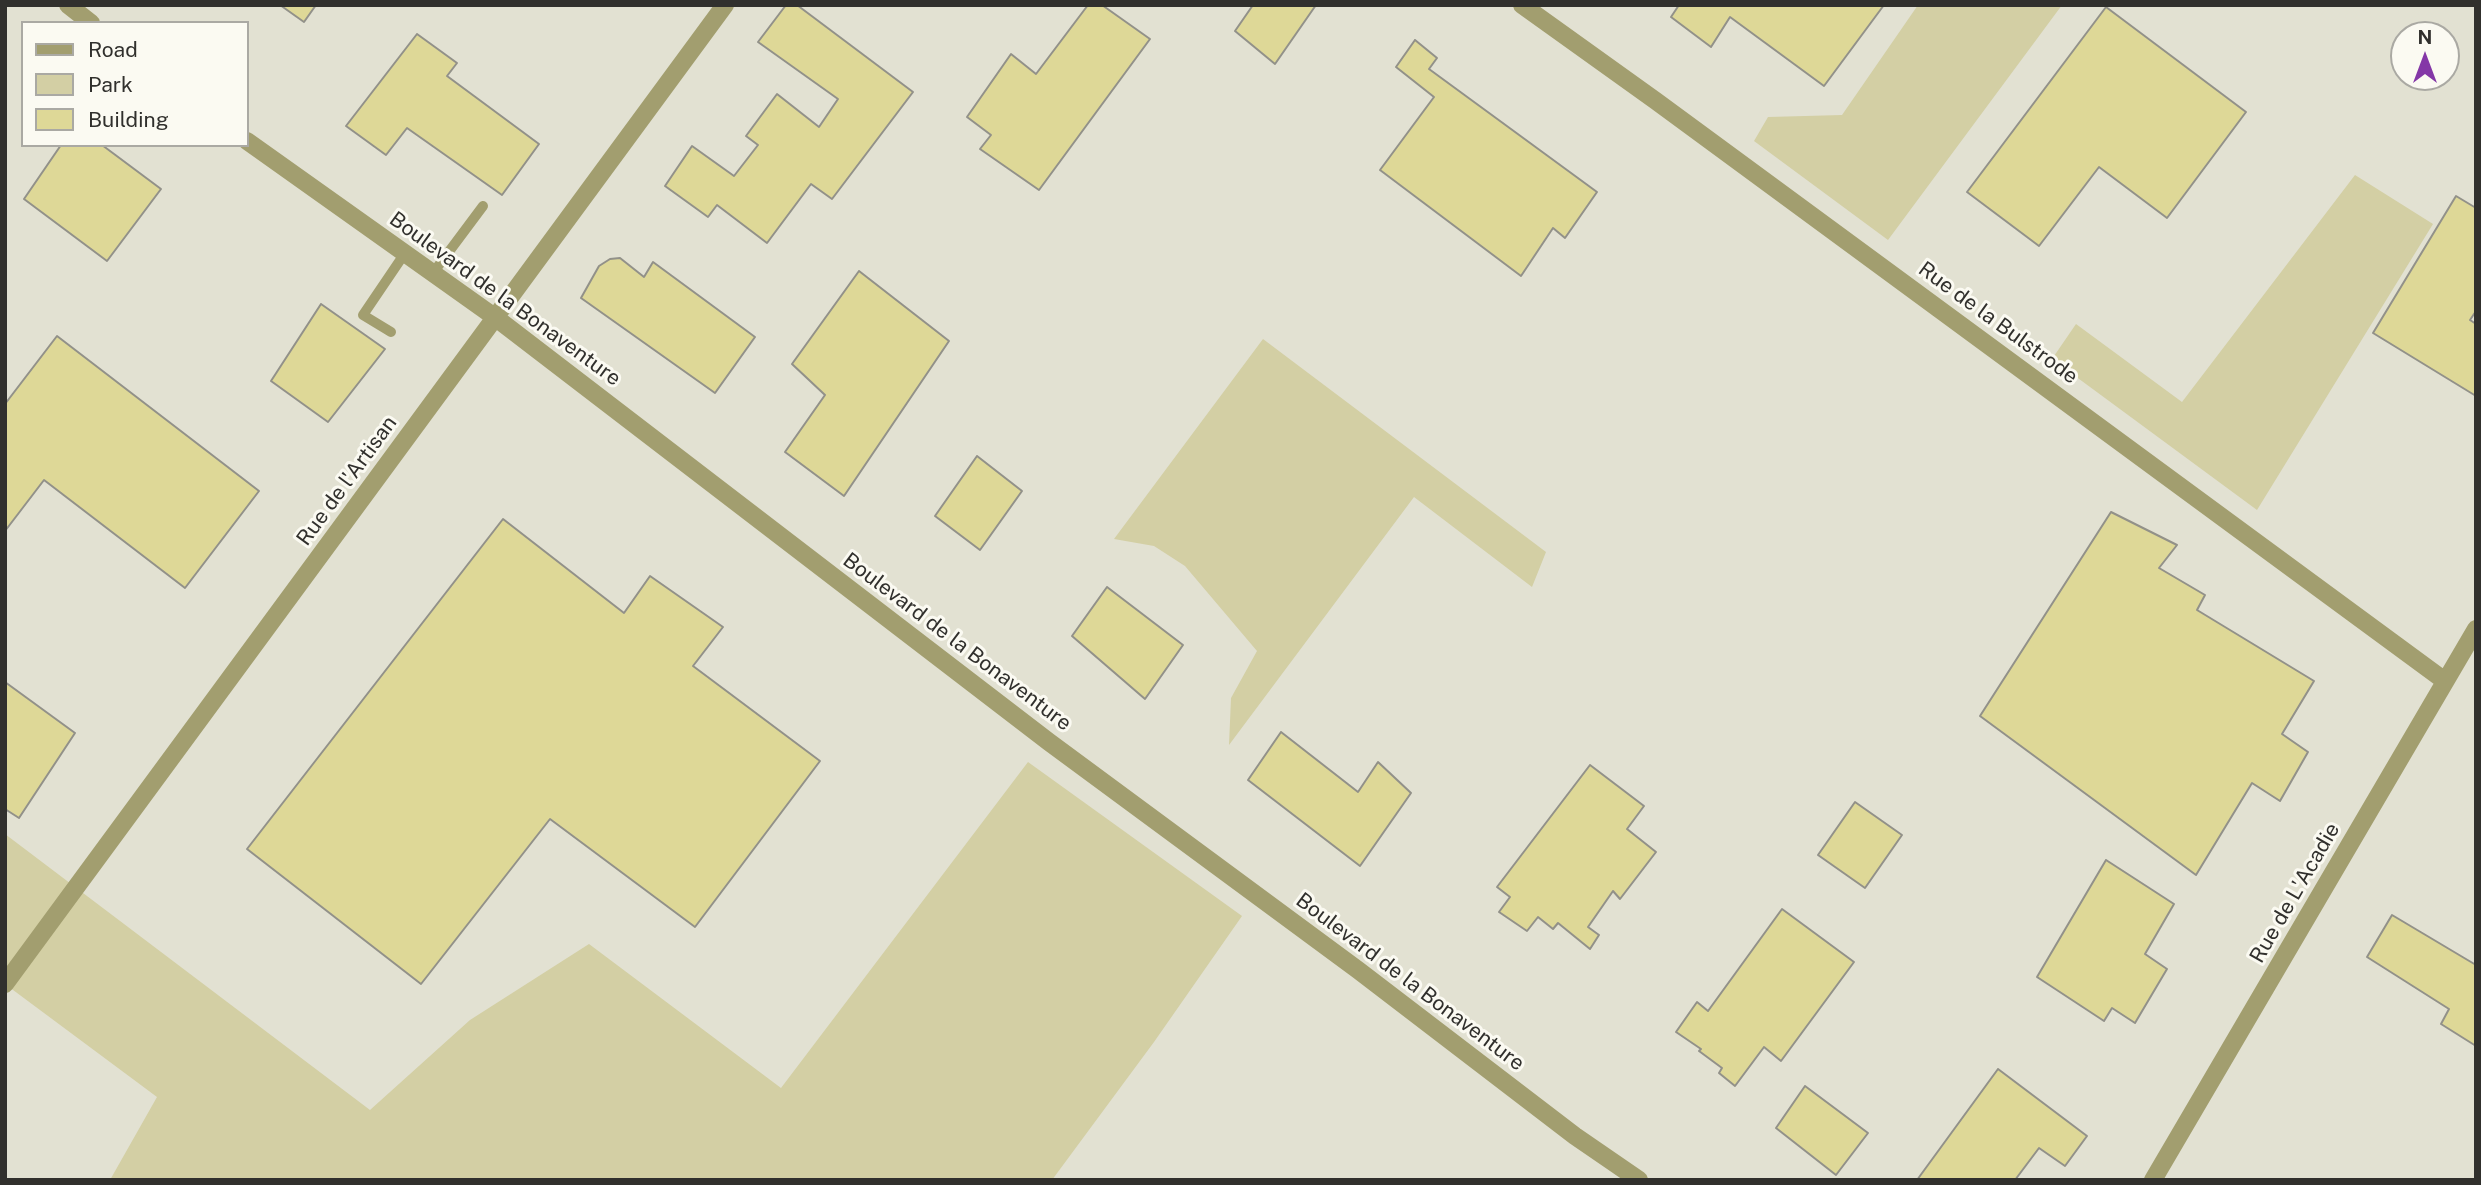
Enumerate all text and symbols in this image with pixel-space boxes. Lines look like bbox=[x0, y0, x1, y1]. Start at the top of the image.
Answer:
legend bbox=[21, 21, 248, 147]
north arrow bbox=[2390, 21, 2460, 91]
text: N bbox=[2418, 26, 2432, 48]
text: Road bbox=[88, 37, 138, 62]
text: Park bbox=[88, 72, 133, 97]
text: Building bbox=[88, 107, 169, 132]
street label: Boulevard de la Bonaventure bbox=[384, 207, 626, 391]
street label: Rue de la Bulstrode bbox=[1913, 257, 2083, 389]
street label: Rue de l'Artisan bbox=[292, 411, 402, 551]
street label: Boulevard de la Bonaventure bbox=[838, 548, 1076, 736]
street label: Rue de L'Acadie bbox=[2245, 819, 2345, 967]
street label: Boulevard de la Bonaventure bbox=[1291, 888, 1529, 1076]

